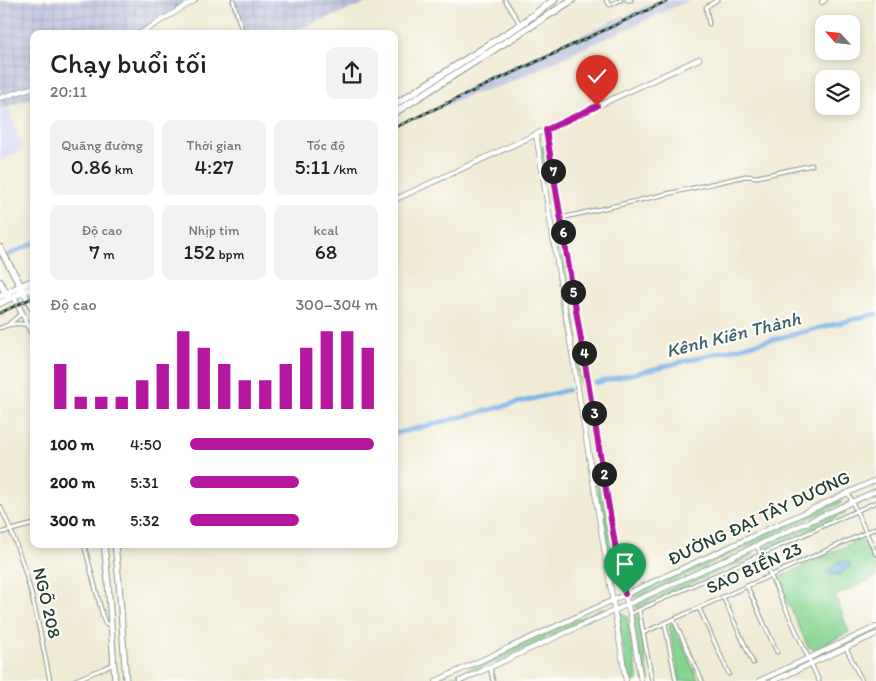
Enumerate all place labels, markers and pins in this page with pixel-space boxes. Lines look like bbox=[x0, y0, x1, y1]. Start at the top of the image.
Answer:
pin bbox=[576, 55, 618, 106]
pin: 7 bbox=[540, 158, 566, 184]
pin: 6 bbox=[550, 220, 576, 244]
pin: 5 bbox=[560, 280, 586, 304]
pin: 4 bbox=[572, 340, 596, 366]
pin: 3 bbox=[582, 400, 606, 426]
pin: 2 bbox=[592, 462, 616, 486]
pin bbox=[604, 543, 646, 594]

